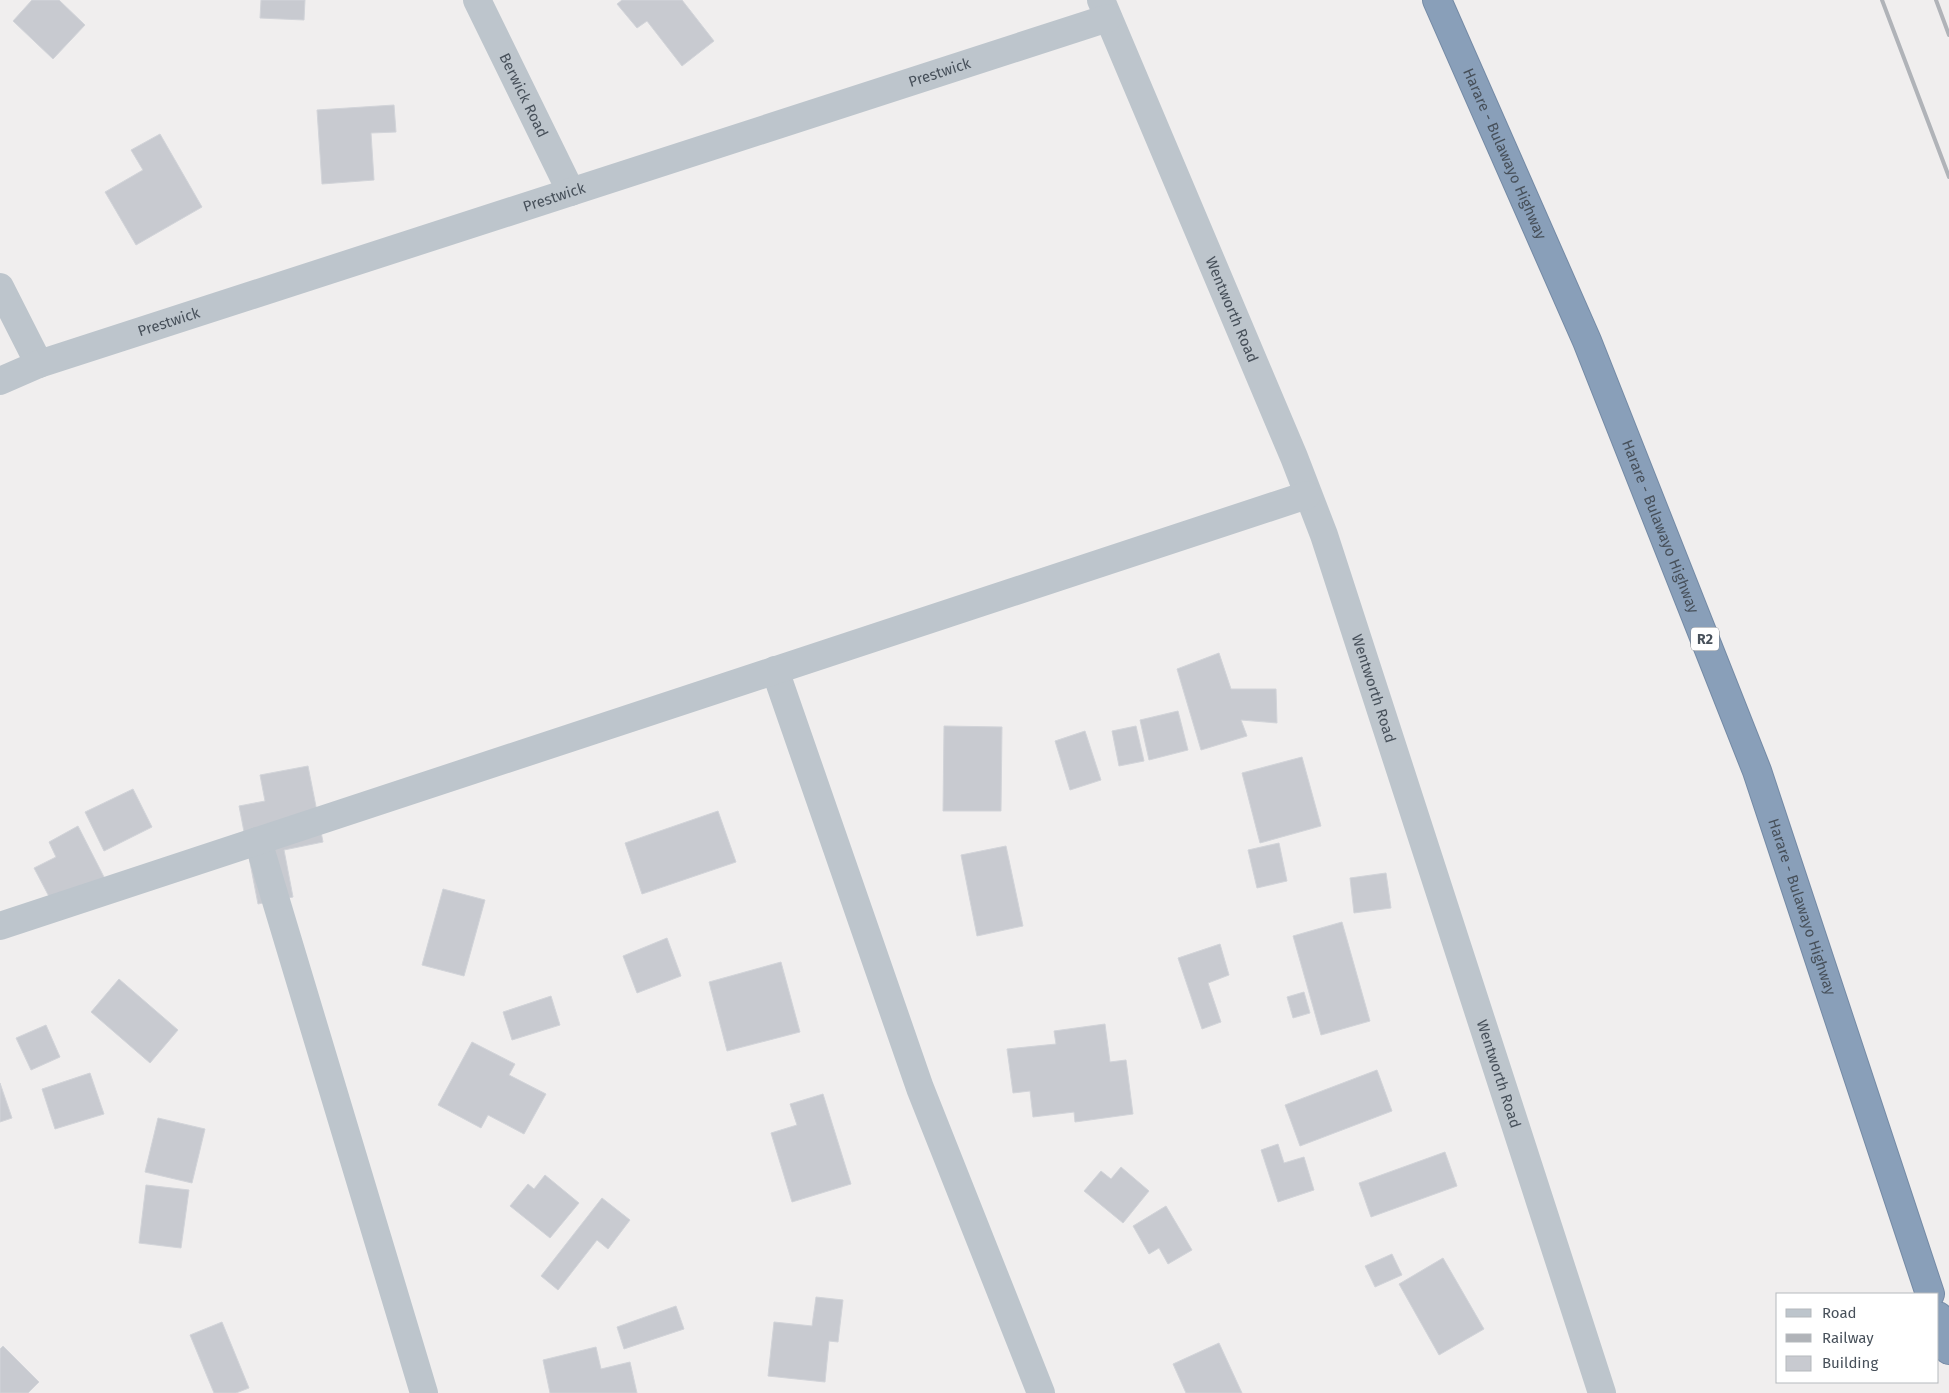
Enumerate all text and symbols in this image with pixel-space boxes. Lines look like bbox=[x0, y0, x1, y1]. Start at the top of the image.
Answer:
street label: Berwick Road bbox=[495, 50, 552, 140]
street label: Prestwick bbox=[906, 54, 973, 91]
street label: Harare - Bulawayo Highway bbox=[1459, 65, 1550, 243]
street label: Prestwick bbox=[521, 179, 588, 216]
street label: Wentworth Road bbox=[1201, 254, 1262, 365]
street label: Prestwick bbox=[135, 303, 202, 340]
street label: Harare - Bulawayo Highway bbox=[1618, 437, 1703, 616]
road number: R2 bbox=[1691, 628, 1719, 650]
street label: Wentworth Road bbox=[1348, 632, 1400, 745]
street label: Harare - Bulawayo Highway bbox=[1764, 816, 1840, 998]
street label: Wentworth Road bbox=[1473, 1017, 1525, 1130]
legend bbox=[1776, 1293, 1939, 1383]
text: Road bbox=[1822, 1304, 1857, 1322]
text: Railway bbox=[1822, 1329, 1874, 1347]
text: Building bbox=[1822, 1354, 1878, 1372]

